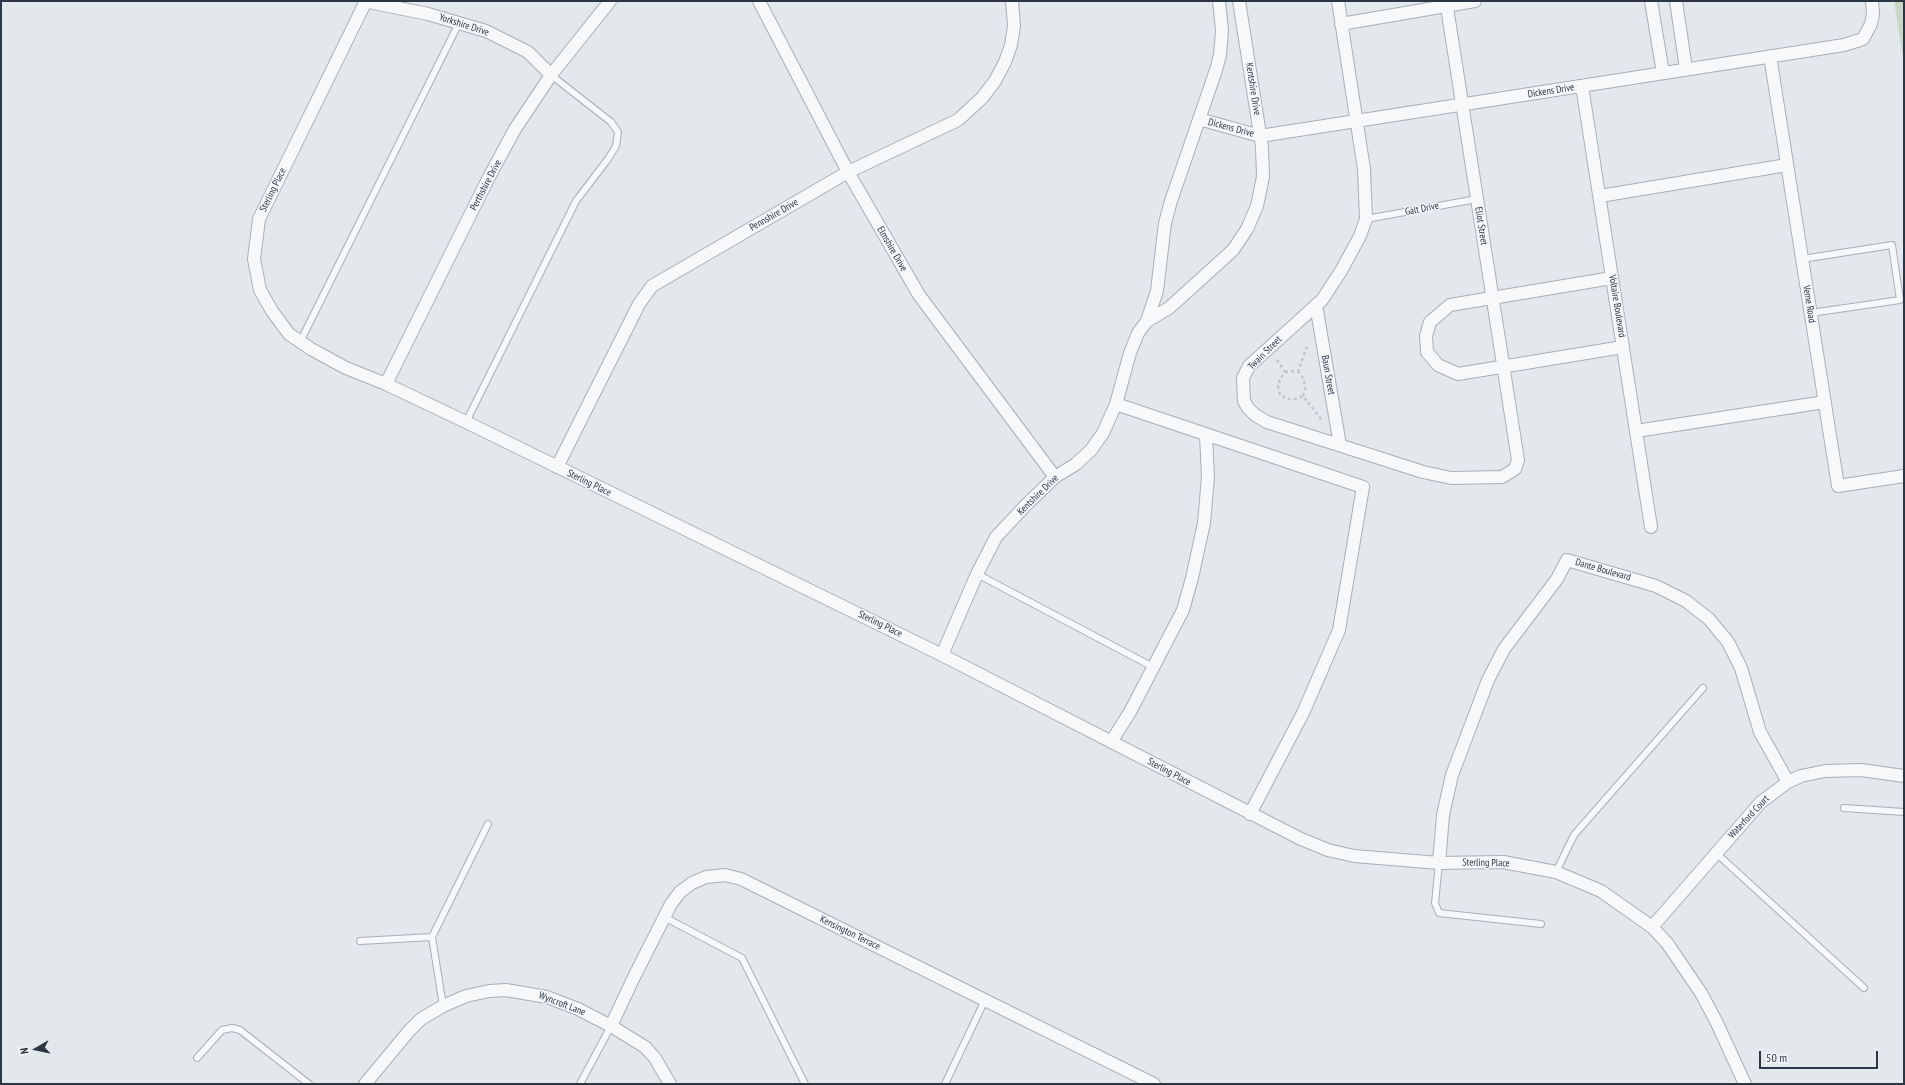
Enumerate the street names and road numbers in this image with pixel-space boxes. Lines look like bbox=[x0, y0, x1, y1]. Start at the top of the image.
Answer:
street label: Yorkshire Drive bbox=[437, 11, 491, 39]
street label: Kentshire Drive bbox=[1243, 62, 1263, 116]
street label: Dickens Drive bbox=[1527, 81, 1575, 101]
street label: Dickens Drive bbox=[1207, 116, 1255, 140]
street label: Perthshire Drive bbox=[468, 158, 504, 212]
street label: Sterling Place bbox=[257, 166, 289, 214]
street label: Pennshire Drive bbox=[748, 196, 800, 234]
street label: Galt Drive bbox=[1404, 200, 1440, 218]
street label: Eliot Street bbox=[1472, 206, 1490, 246]
street label: Elmshire Drive bbox=[874, 224, 910, 274]
street label: Voltaire Boulevard bbox=[1606, 274, 1628, 338]
street label: Veme Road bbox=[1800, 284, 1818, 324]
street label: Twain Street bbox=[1246, 334, 1284, 372]
street label: Baun Street bbox=[1319, 354, 1337, 396]
street label: Sterling Place bbox=[565, 467, 613, 499]
street label: Kentshire Drive bbox=[1015, 472, 1061, 518]
street label: Dante Boulevard bbox=[1574, 556, 1632, 584]
street label: Sterling Place bbox=[856, 608, 904, 640]
street label: Sterling Place bbox=[1145, 756, 1193, 788]
street label: Waterford Court bbox=[1726, 793, 1772, 841]
street label: Sterling Place bbox=[1462, 857, 1510, 869]
street label: Kensington Terrace bbox=[818, 913, 882, 953]
street label: Wyncroft Lane bbox=[537, 990, 587, 1018]

